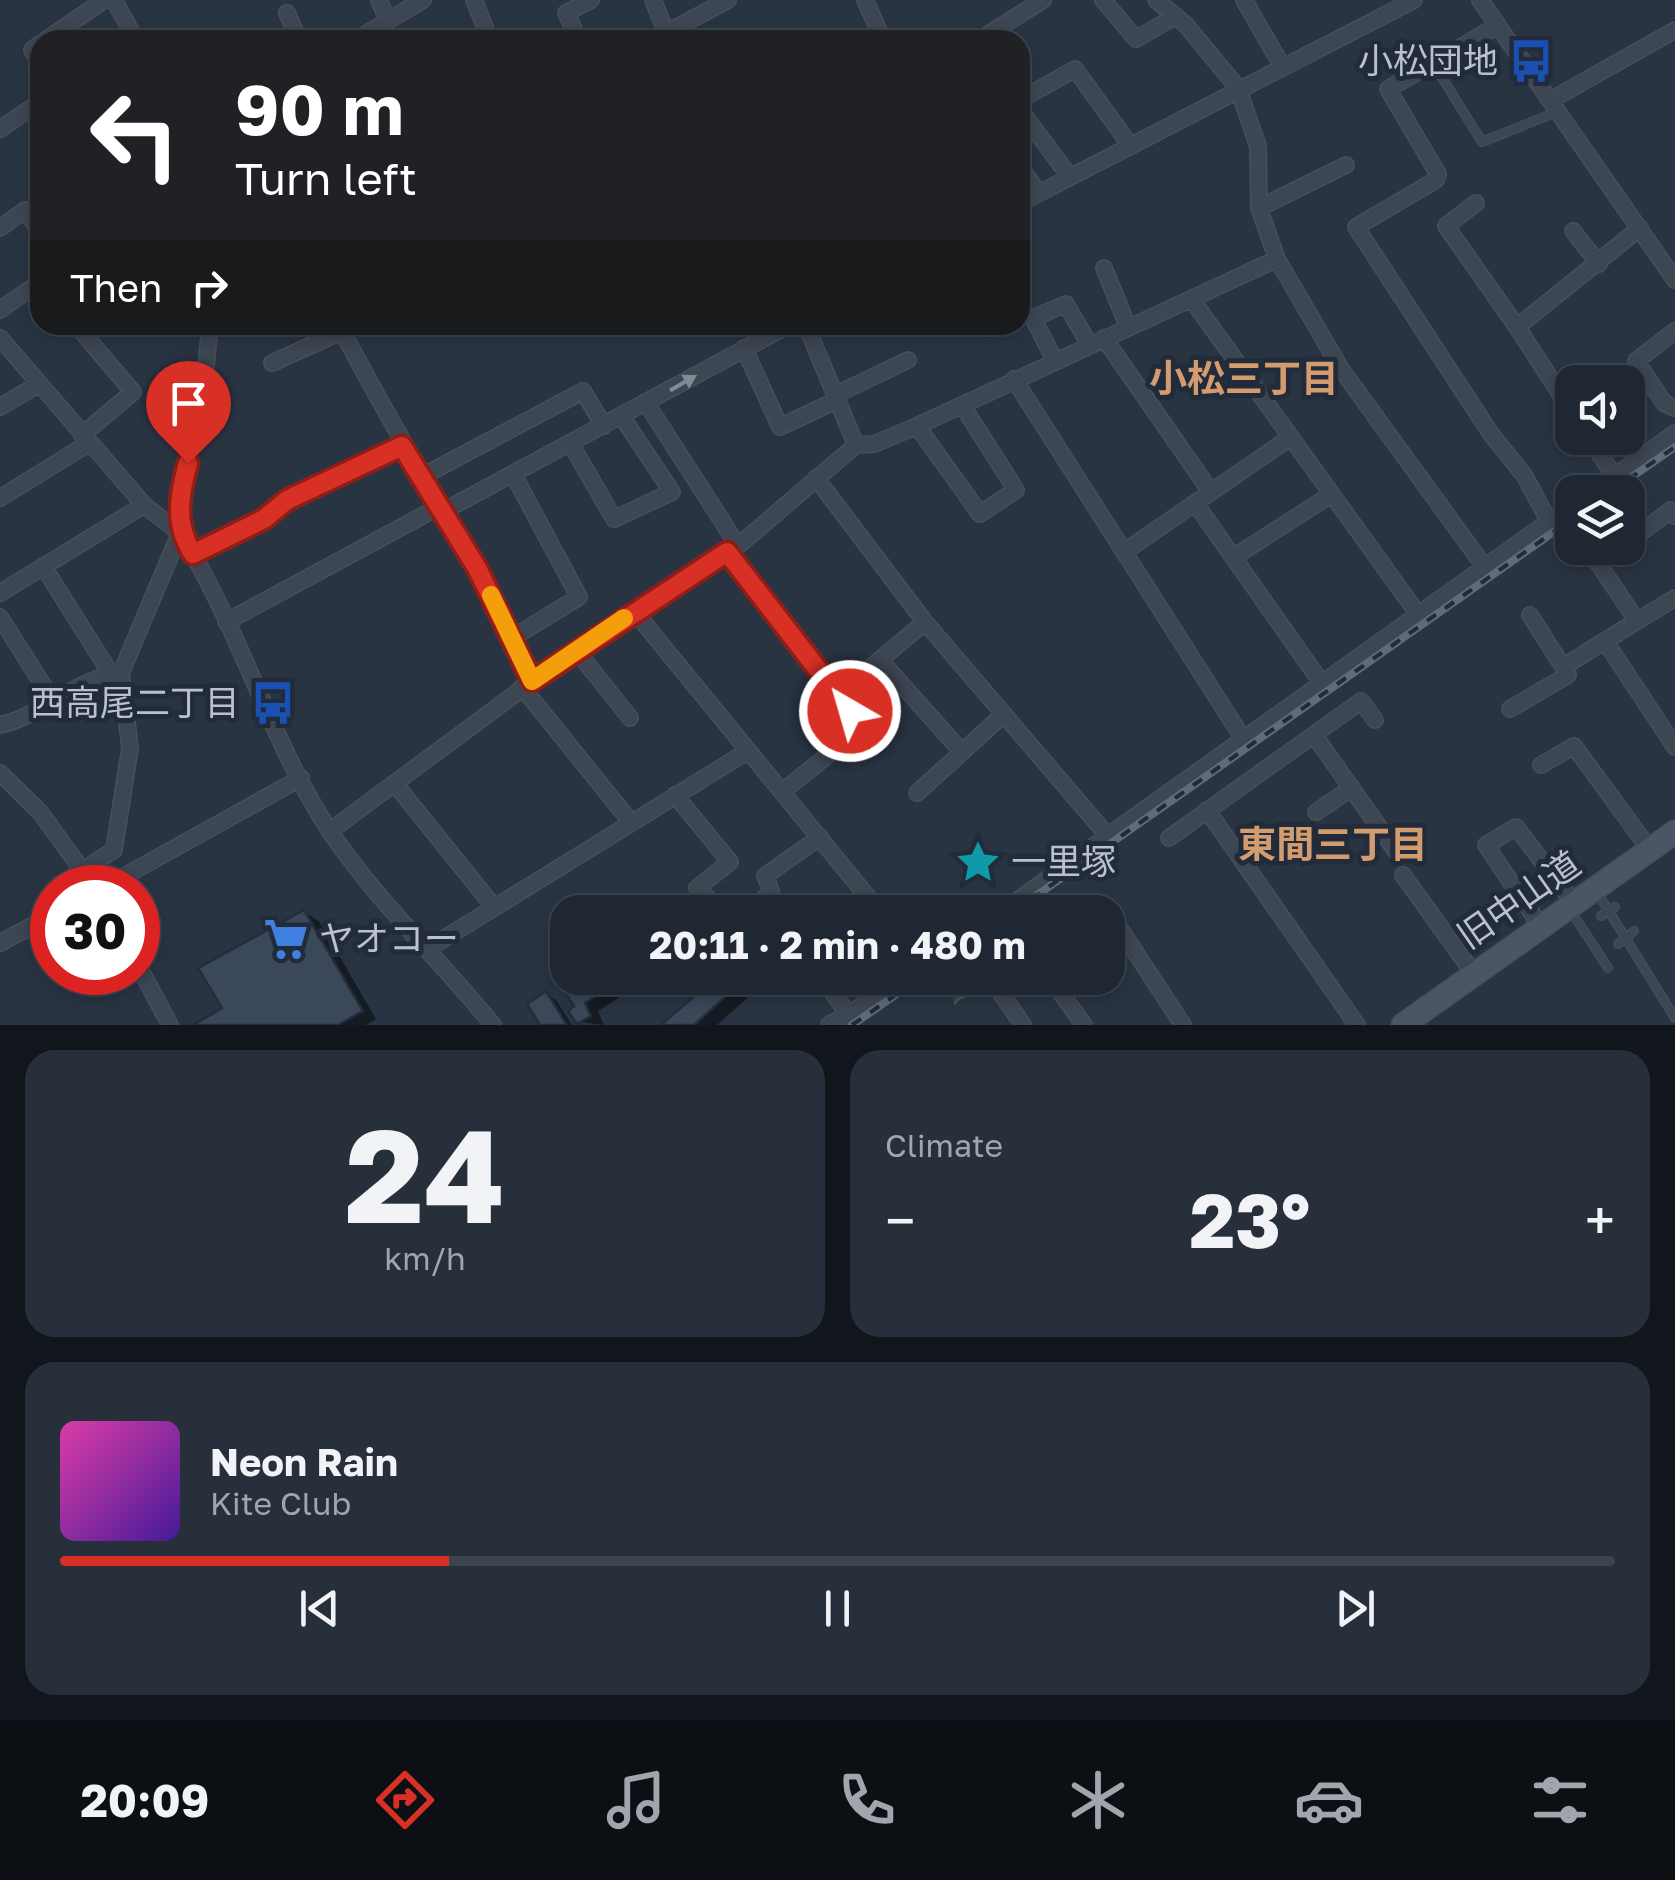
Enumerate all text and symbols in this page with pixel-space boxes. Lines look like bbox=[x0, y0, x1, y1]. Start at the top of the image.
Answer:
bus stop icon: 小松団地 bbox=[1507, 37, 1555, 85]
place label: 小松団地 bbox=[1358, 39, 1498, 81]
text: 90 m bbox=[235, 66, 404, 150]
icon: left bbox=[70, 70, 200, 200]
text: Turn left bbox=[235, 151, 417, 205]
icon: right bbox=[182, 260, 237, 315]
text: Then bbox=[70, 265, 162, 310]
district label: 小松三丁目 bbox=[1149, 355, 1339, 400]
pin bbox=[146, 361, 231, 464]
map controls bbox=[1555, 365, 1645, 565]
button: sound bbox=[1555, 365, 1645, 455]
one-way arrow bbox=[669, 375, 697, 393]
icon: arrive bbox=[161, 376, 216, 431]
button: layers bbox=[1555, 475, 1645, 565]
position arrow bbox=[798, 659, 902, 763]
bus stop icon: 西高尾二丁目 bbox=[249, 679, 297, 727]
place label: 西高尾二丁目 bbox=[30, 681, 240, 723]
district label: 東間三丁目 bbox=[1238, 821, 1428, 866]
place icon: 一里塚 bbox=[954, 838, 1002, 886]
place label: 一里塚 bbox=[1011, 840, 1116, 882]
street label: 旧中山道 bbox=[1449, 842, 1588, 957]
speed limit sign: 30 bbox=[30, 865, 160, 995]
supermarket icon: ヤオコー bbox=[262, 915, 310, 963]
place label: ヤオコー bbox=[319, 917, 459, 959]
text: 20:11 · 2 min · 480 m bbox=[649, 922, 1026, 967]
text: 24 bbox=[345, 1096, 505, 1252]
text: Climate bbox=[885, 1126, 1003, 1164]
text: 23° bbox=[1190, 1174, 1310, 1265]
text: − bbox=[885, 1187, 915, 1253]
text: + bbox=[1585, 1187, 1615, 1253]
text: km/h bbox=[384, 1239, 466, 1277]
text: Neon Rain bbox=[210, 1439, 398, 1484]
text: Kite Club bbox=[210, 1484, 351, 1522]
icon: previous bbox=[292, 1581, 347, 1636]
icon: pause bbox=[810, 1581, 865, 1636]
icon: next bbox=[1328, 1581, 1383, 1636]
icon: directions bbox=[370, 1765, 440, 1835]
icon: music bbox=[601, 1765, 671, 1835]
icon: phone bbox=[832, 1765, 902, 1835]
icon: climate bbox=[1063, 1765, 1133, 1835]
icon: car bbox=[1294, 1765, 1364, 1835]
icon: filters bbox=[1525, 1765, 1595, 1835]
text: 20:09 bbox=[80, 1773, 209, 1827]

